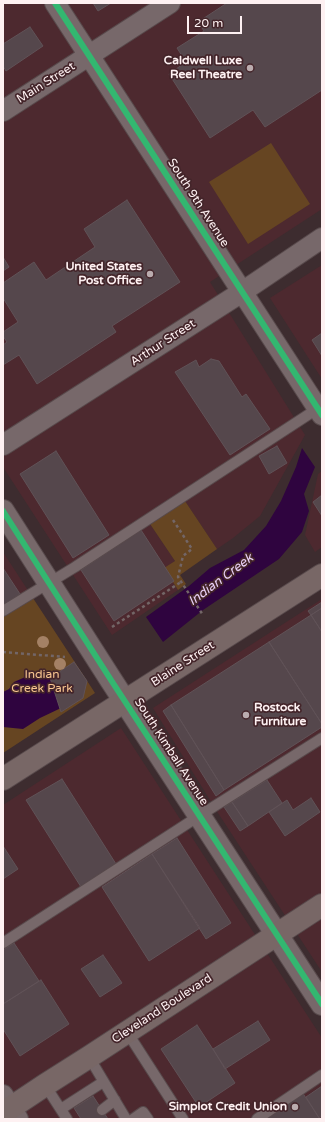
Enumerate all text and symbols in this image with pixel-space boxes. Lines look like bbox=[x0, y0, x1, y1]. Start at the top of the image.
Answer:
scale bar bbox=[189, 8, 244, 34]
text: 20 m bbox=[194, 16, 223, 30]
place label: Caldwell Luxe Reel Theatre bbox=[164, 54, 242, 82]
street label: Main Street bbox=[14, 59, 78, 107]
marker: Caldwell Luxe Reel Theatre bbox=[245, 63, 255, 73]
street label: South 9th Avenue bbox=[164, 156, 232, 250]
place label: United States Post Office bbox=[65, 260, 142, 288]
marker: United States Post Office bbox=[145, 269, 155, 279]
street label: Arthur Street bbox=[128, 317, 198, 369]
water label: Indian Creek bbox=[186, 551, 256, 609]
street label: Blaine Street bbox=[149, 638, 217, 690]
park label: Indian Creek Park bbox=[11, 668, 73, 696]
street label: South Kimball Avenue bbox=[131, 695, 211, 809]
place label: Rostock Furniture bbox=[254, 701, 306, 729]
marker: Rostock Furniture bbox=[241, 710, 251, 720]
street label: Cleveland Boulevard bbox=[109, 971, 215, 1047]
place label: Simplot Credit Union bbox=[169, 1100, 287, 1114]
marker: Simplot Credit Union bbox=[290, 1102, 300, 1112]

